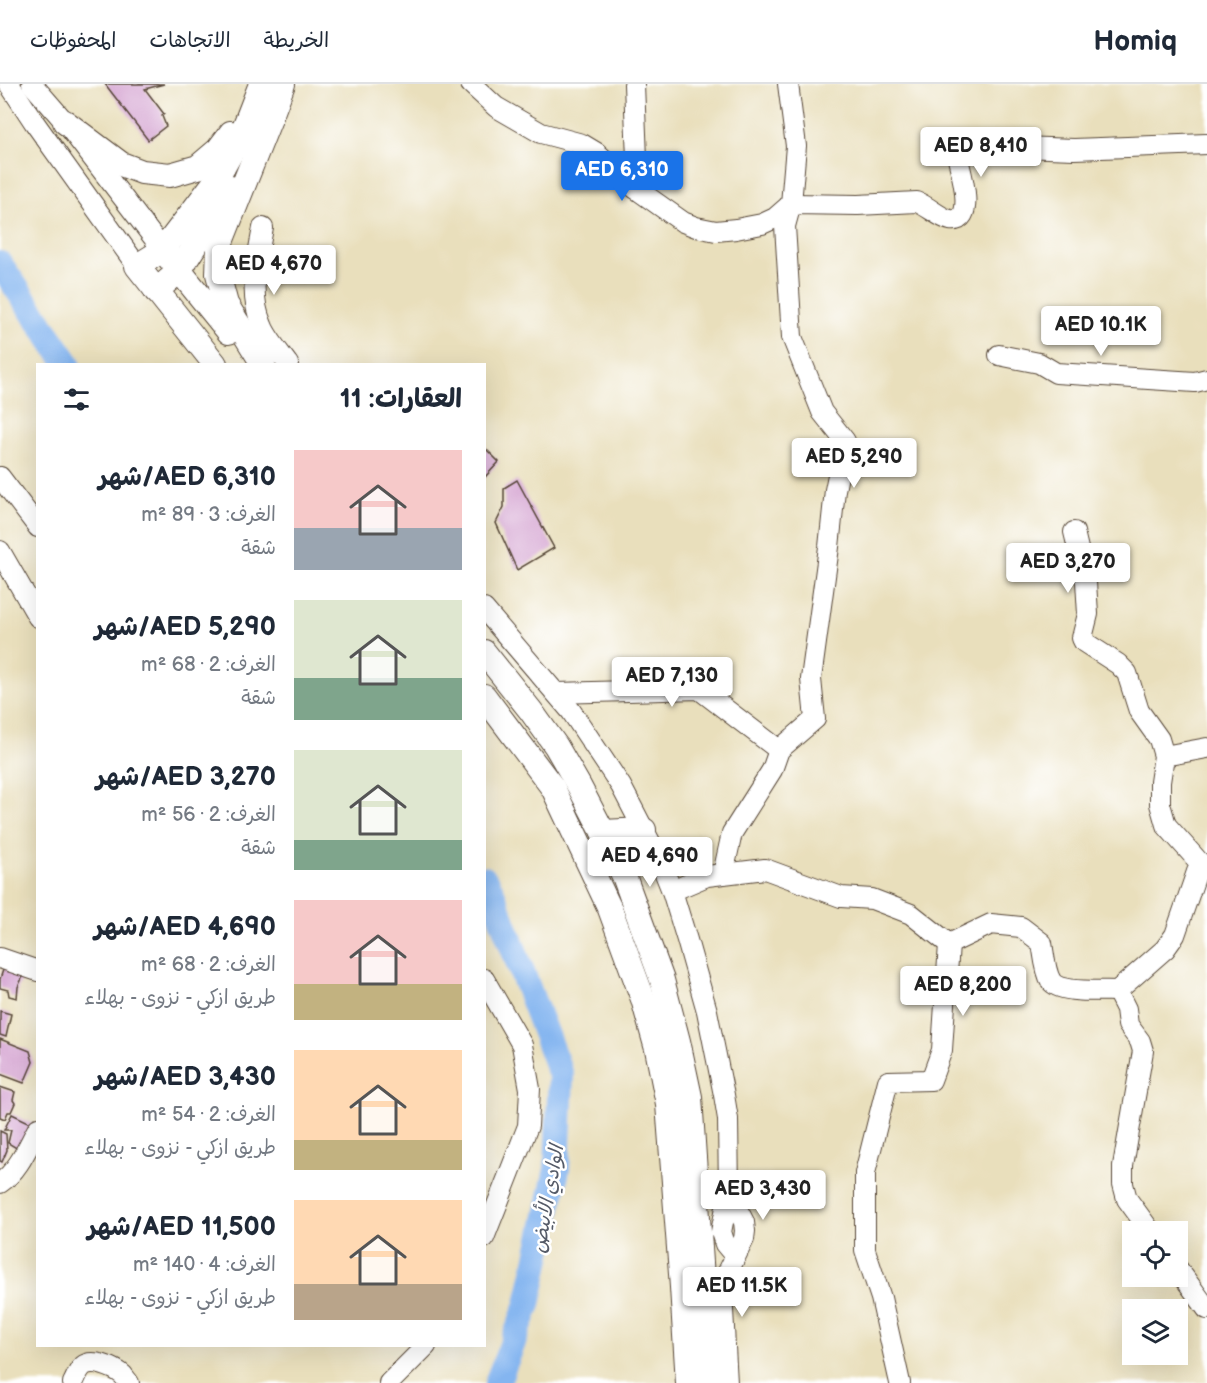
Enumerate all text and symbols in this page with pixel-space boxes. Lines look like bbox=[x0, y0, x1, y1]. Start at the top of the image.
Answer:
text: Homiq bbox=[1093, 25, 1177, 58]
text: المحفوظات bbox=[30, 28, 116, 53]
text: الاتجاهات bbox=[149, 28, 231, 53]
text: الخريطة bbox=[264, 28, 329, 53]
pin: AED 8,410 bbox=[912, 127, 1050, 178]
text: AED 8,410 bbox=[934, 134, 1028, 158]
pin: AED 6,310 bbox=[553, 151, 691, 202]
text: AED 6,310 bbox=[575, 158, 669, 182]
pin: AED 4,670 bbox=[205, 245, 343, 296]
text: AED 4,670 bbox=[226, 252, 322, 276]
pin: AED 10.1K bbox=[1032, 306, 1170, 357]
text: AED 10.1K bbox=[1055, 313, 1147, 337]
icon: filters bbox=[60, 383, 93, 416]
text: العقارات: 11 bbox=[340, 384, 462, 415]
pin: AED 5,290 bbox=[785, 438, 923, 489]
text: AED 5,290 bbox=[806, 445, 902, 469]
text: AED 6,310/شهر bbox=[99, 462, 276, 493]
icon: home bbox=[342, 474, 414, 546]
text: الغرف: 3 · 89 m² bbox=[141, 503, 276, 527]
text: شقة bbox=[241, 536, 276, 560]
pin: AED 3,270 bbox=[999, 543, 1137, 594]
text: AED 3,270 bbox=[1020, 550, 1116, 574]
text: AED 5,290/شهر bbox=[95, 612, 276, 643]
icon: home bbox=[342, 624, 414, 696]
text: الغرف: 2 · 68 m² bbox=[141, 653, 276, 677]
pin: AED 7,130 bbox=[603, 657, 741, 708]
text: AED 7,130 bbox=[626, 664, 718, 688]
text: شقة bbox=[241, 686, 276, 710]
text: AED 3,270/شهر bbox=[96, 762, 276, 793]
icon: home bbox=[342, 774, 414, 846]
text: الغرف: 2 · 56 m² bbox=[141, 803, 276, 827]
text: شقة bbox=[241, 836, 276, 860]
pin: AED 4,690 bbox=[581, 837, 719, 888]
text: AED 4,690 bbox=[601, 844, 699, 868]
text: AED 4,690/شهر bbox=[94, 912, 276, 943]
icon: home bbox=[342, 924, 414, 996]
text: الغرف: 2 · 68 m² bbox=[141, 953, 276, 977]
pin: AED 8,200 bbox=[894, 966, 1032, 1017]
text: AED 8,200 bbox=[914, 973, 1012, 997]
text: طريق ازكي - نزوى - بهلاء bbox=[84, 986, 276, 1010]
text: AED 3,430/شهر bbox=[95, 1062, 276, 1093]
icon: home bbox=[342, 1074, 414, 1146]
text: الغرف: 2 · 54 m² bbox=[141, 1103, 276, 1127]
text: طريق ازكي - نزوى - بهلاء bbox=[84, 1136, 276, 1160]
water label: الوادي الأبيض bbox=[525, 1140, 572, 1255]
pin: AED 3,430 bbox=[694, 1170, 832, 1221]
text: AED 3,430 bbox=[715, 1177, 811, 1201]
text: AED 11,500/شهر bbox=[87, 1212, 276, 1243]
map controls bbox=[1122, 1221, 1188, 1365]
button: locate bbox=[1122, 1221, 1188, 1287]
icon: home bbox=[342, 1224, 414, 1296]
text: الغرف: 4 · 140 m² bbox=[133, 1253, 276, 1277]
pin: AED 11.5K bbox=[673, 1267, 811, 1318]
text: AED 11.5K bbox=[697, 1274, 787, 1298]
text: طريق ازكي - نزوى - بهلاء bbox=[84, 1286, 276, 1310]
button: layers bbox=[1122, 1299, 1188, 1365]

